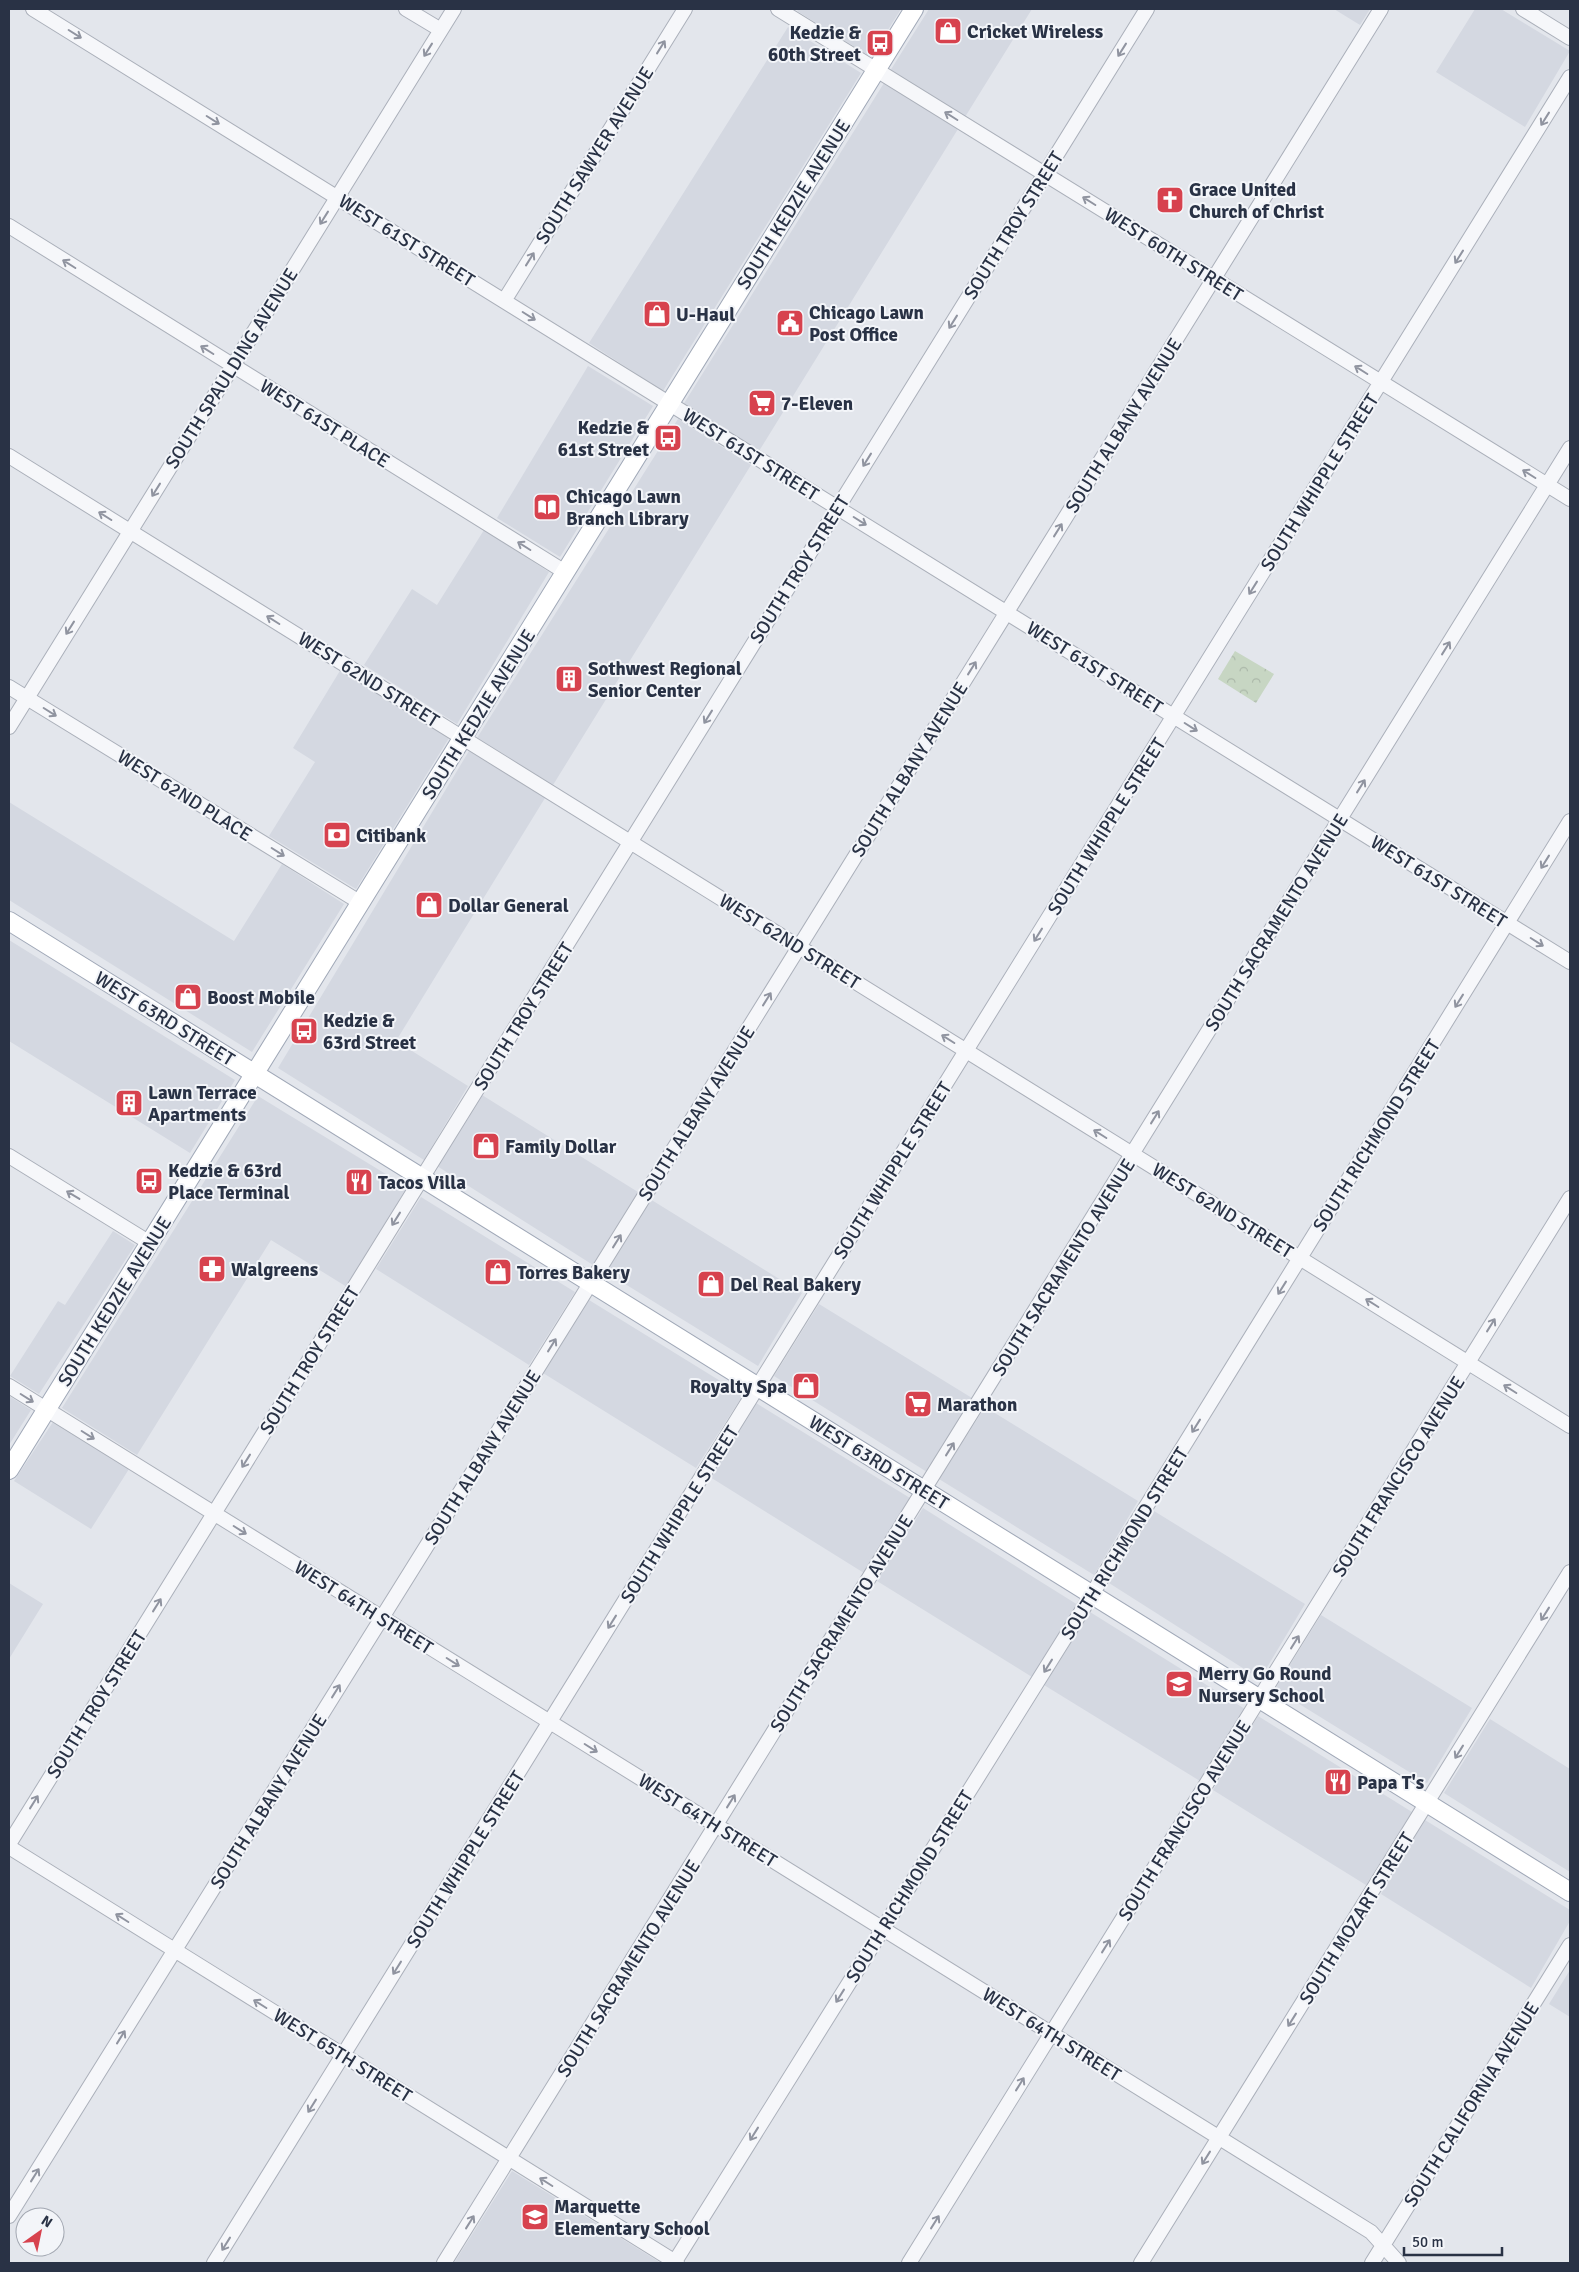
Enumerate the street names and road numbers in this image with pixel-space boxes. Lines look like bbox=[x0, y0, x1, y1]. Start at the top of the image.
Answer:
street label: SOUTH SAWYER AVENUE bbox=[530, 62, 659, 249]
street label: SOUTH KEDZIE AVENUE bbox=[732, 115, 856, 294]
street label: SOUTH TROY STREET bbox=[959, 147, 1069, 304]
street label: WEST 61ST STREET bbox=[334, 189, 480, 293]
street label: WEST 60TH STREET bbox=[1100, 203, 1248, 308]
street label: SOUTH SPAULDING AVENUE bbox=[160, 264, 303, 473]
street label: SOUTH ALBANY AVENUE bbox=[1060, 334, 1188, 517]
street label: WEST 61ST PLACE bbox=[255, 374, 394, 473]
street label: SOUTH WHIPPLE STREET bbox=[1255, 389, 1385, 576]
street label: WEST 61ST STREET bbox=[678, 403, 824, 507]
street label: SOUTH TROY STREET bbox=[745, 491, 855, 648]
street label: WEST 61ST STREET bbox=[1022, 616, 1168, 720]
street label: SOUTH KEDZIE AVENUE bbox=[417, 625, 541, 804]
street label: WEST 62ND STREET bbox=[293, 627, 444, 733]
street label: SOUTH ALBANY AVENUE bbox=[846, 678, 974, 861]
street label: SOUTH WHIPPLE STREET bbox=[1042, 733, 1172, 920]
street label: WEST 62ND PLACE bbox=[113, 745, 256, 847]
street label: SOUTH SACRAMENTO AVENUE bbox=[1200, 809, 1354, 1036]
street label: WEST 61ST STREET bbox=[1366, 830, 1512, 934]
street label: WEST 62ND STREET bbox=[714, 889, 865, 995]
street label: SOUTH TROY STREET bbox=[469, 938, 579, 1095]
street label: WEST 63RD STREET bbox=[90, 966, 239, 1072]
street label: SOUTH ALBANY AVENUE bbox=[633, 1022, 761, 1205]
street label: SOUTH RICHMOND STREET bbox=[1308, 1034, 1446, 1236]
street label: SOUTH WHIPPLE STREET bbox=[828, 1077, 958, 1264]
street label: SOUTH SACRAMENTO AVENUE bbox=[987, 1154, 1141, 1381]
street label: WEST 62ND STREET bbox=[1147, 1158, 1298, 1264]
street label: SOUTH KEDZIE AVENUE bbox=[53, 1212, 177, 1391]
street label: SOUTH TROY STREET bbox=[255, 1282, 365, 1439]
street label: SOUTH ALBANY AVENUE bbox=[419, 1366, 547, 1549]
street label: SOUTH FRANCISCO AVENUE bbox=[1327, 1372, 1471, 1581]
street label: WEST 63RD STREET bbox=[804, 1410, 953, 1516]
street label: SOUTH WHIPPLE STREET bbox=[615, 1421, 745, 1608]
street label: SOUTH RICHMOND STREET bbox=[1056, 1442, 1194, 1644]
street label: SOUTH SACRAMENTO AVENUE bbox=[765, 1510, 919, 1737]
street label: WEST 64TH STREET bbox=[290, 1556, 438, 1661]
street label: SOUTH TROY STREET bbox=[42, 1626, 152, 1783]
street label: SOUTH ALBANY AVENUE bbox=[205, 1710, 333, 1893]
street label: SOUTH FRANCISCO AVENUE bbox=[1113, 1716, 1257, 1925]
street label: SOUTH WHIPPLE STREET bbox=[401, 1766, 531, 1953]
street label: WEST 64TH STREET bbox=[634, 1769, 782, 1874]
street label: SOUTH RICHMOND STREET bbox=[841, 1785, 979, 1987]
street label: SOUTH MOZART STREET bbox=[1294, 1828, 1420, 2009]
street label: SOUTH SACRAMENTO AVENUE bbox=[552, 1855, 706, 2082]
street label: WEST 64TH STREET bbox=[978, 1983, 1126, 2088]
street label: SOUTH CALIFORNIA AVENUE bbox=[1399, 1998, 1545, 2211]
street label: WEST 65TH STREET bbox=[269, 2004, 417, 2109]

